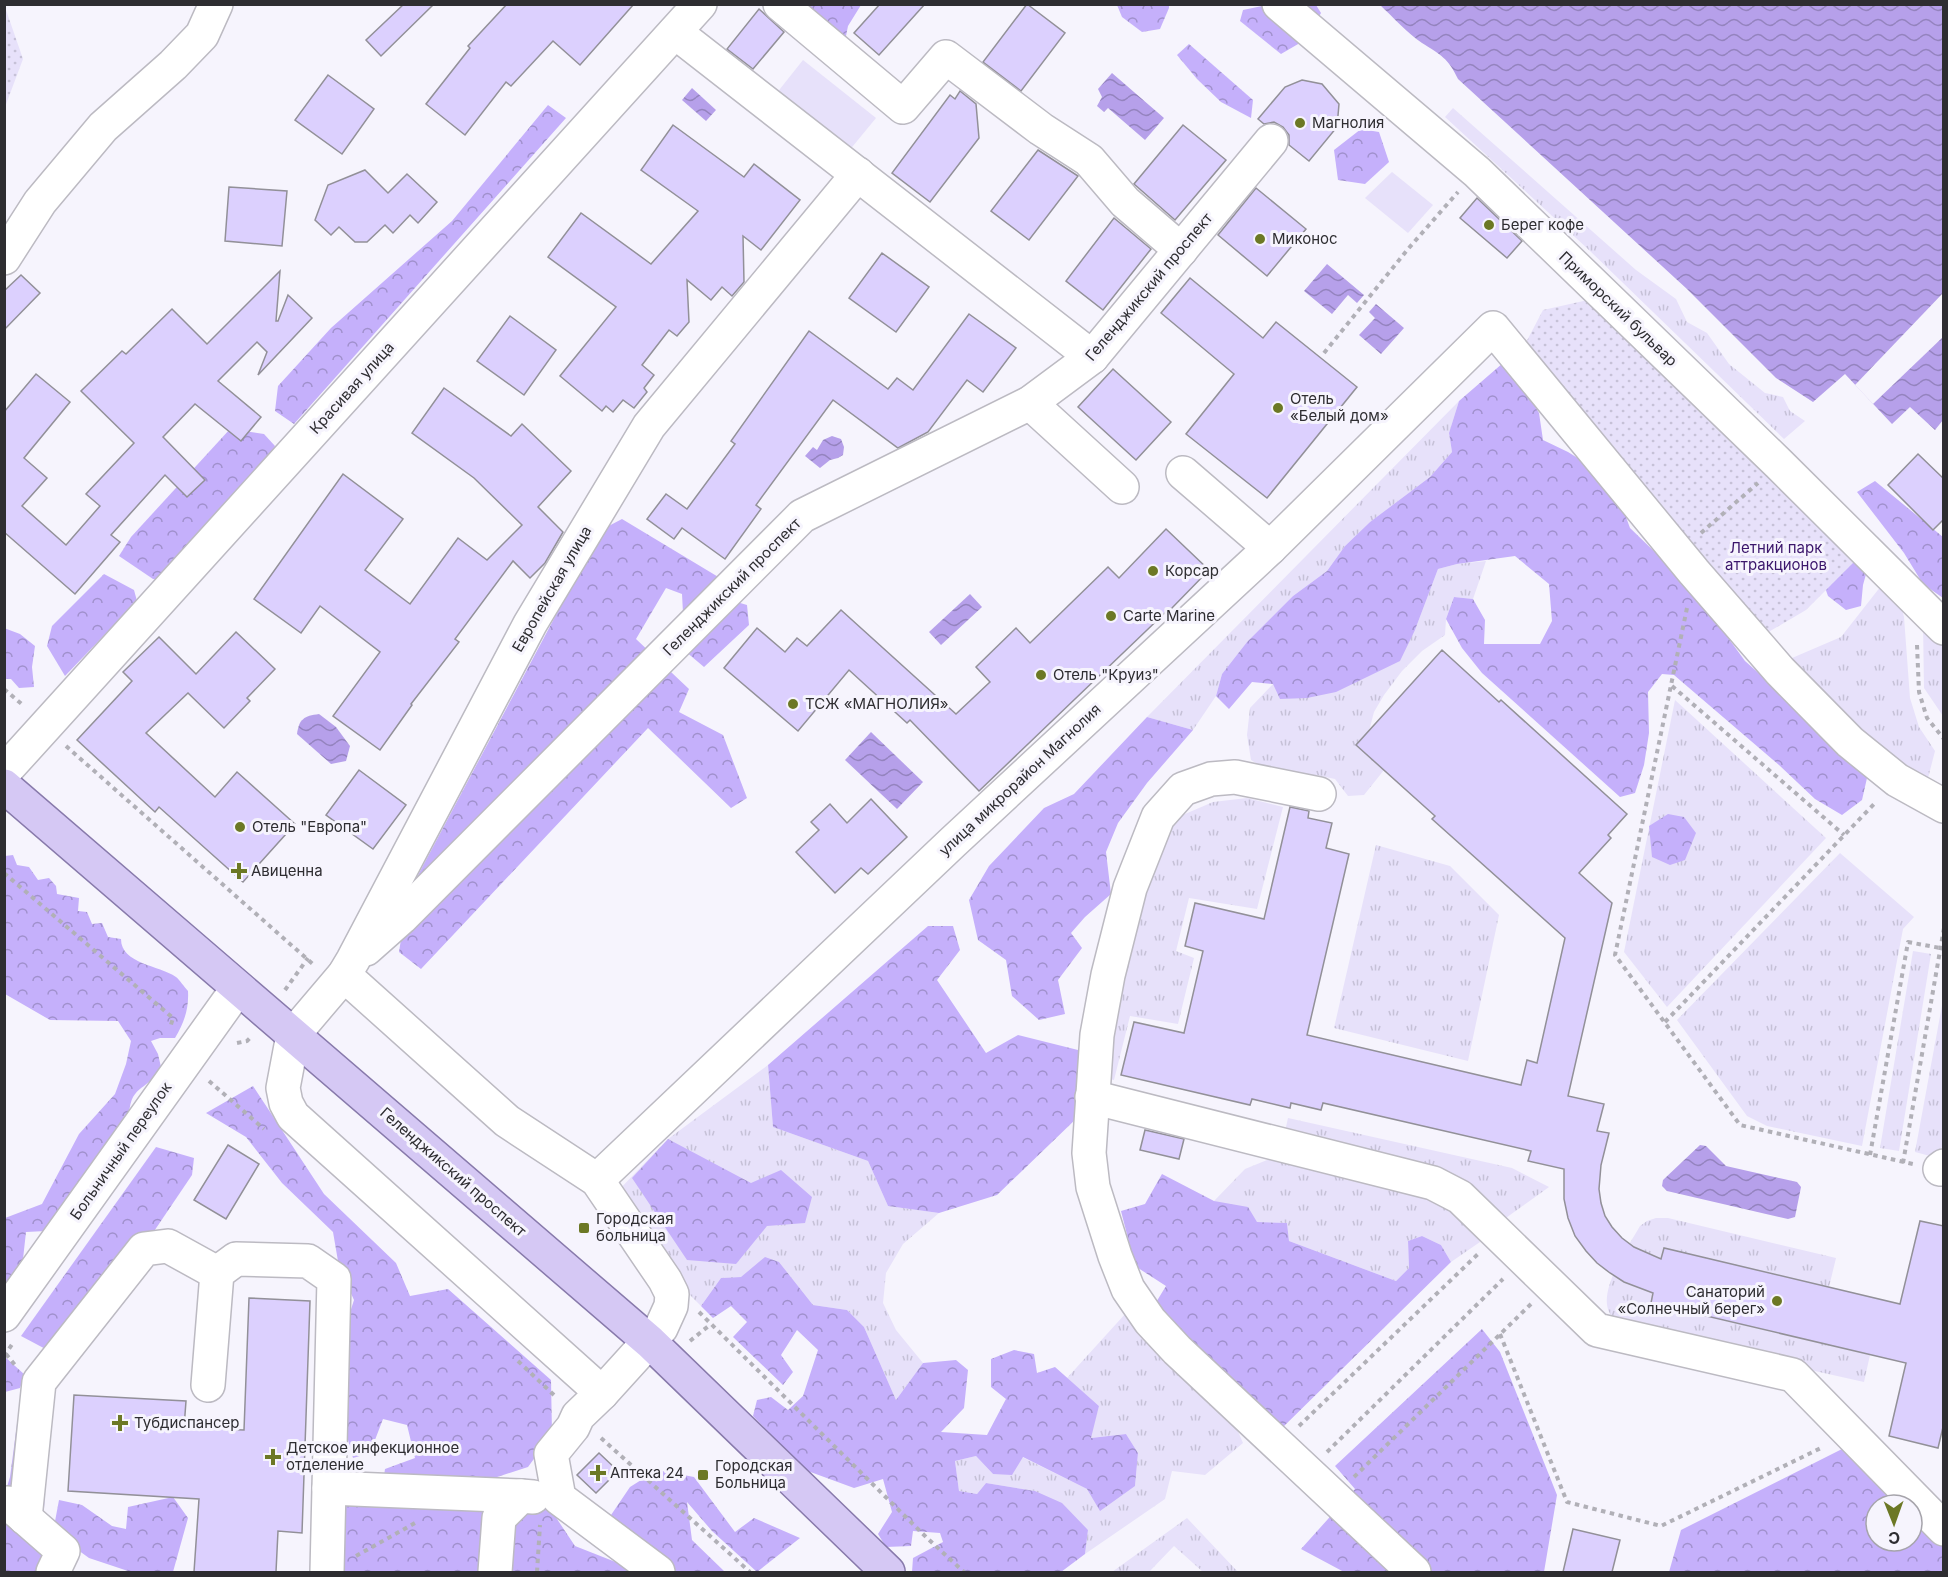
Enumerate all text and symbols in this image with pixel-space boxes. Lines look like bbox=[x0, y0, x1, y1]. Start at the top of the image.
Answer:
place label: Магнолия bbox=[1312, 113, 1384, 132]
marker: Магнолия bbox=[1293, 116, 1307, 130]
street label: Геленджикский проспект bbox=[1081, 209, 1216, 365]
place label: Берег кофе bbox=[1501, 215, 1584, 234]
marker: Берег кофе bbox=[1482, 218, 1496, 232]
place label: Миконос bbox=[1272, 229, 1338, 248]
marker: Миконос bbox=[1253, 232, 1267, 246]
street label: Приморский бульвар bbox=[1555, 247, 1682, 370]
street label: Красивая улица bbox=[305, 338, 398, 438]
place label: Отель «Белый дом» bbox=[1290, 389, 1389, 425]
marker: Отель «Белый дом» bbox=[1271, 401, 1285, 415]
street label: Геленджикский проспект bbox=[659, 514, 805, 660]
street label: Европейская улица bbox=[508, 522, 595, 655]
park label: Летний парк аттракционов bbox=[1725, 538, 1827, 574]
place label: Корсар bbox=[1165, 561, 1219, 580]
marker: Корсар bbox=[1146, 564, 1160, 578]
place label: Carte Marine bbox=[1123, 606, 1215, 625]
marker: Carte Marine bbox=[1104, 609, 1118, 623]
place label: Отель "Круиз" bbox=[1053, 665, 1159, 684]
marker: Отель "Круиз" bbox=[1034, 668, 1048, 682]
place label: ТСЖ «МАГНОЛИЯ» bbox=[805, 694, 949, 713]
marker: ТСЖ «МАГНОЛИЯ» bbox=[786, 697, 800, 711]
street label: улица микрорайон Магнолия bbox=[935, 699, 1105, 860]
place label: Отель "Европа" bbox=[252, 817, 367, 836]
marker: Отель "Европа" bbox=[233, 820, 247, 834]
place label: Авиценна bbox=[251, 861, 323, 880]
marker: Авиценна bbox=[232, 864, 246, 878]
street label: Больничный переулок bbox=[66, 1078, 175, 1223]
street label: Геленджикский проспект bbox=[376, 1103, 530, 1240]
place label: Городская больница bbox=[596, 1209, 674, 1245]
marker: Городская больница bbox=[577, 1221, 591, 1235]
place label: Санаторий «Солнечный берег» bbox=[1617, 1282, 1765, 1318]
marker: Санаторий «Солнечный берег» bbox=[1770, 1294, 1784, 1308]
place label: Тубдиспансер bbox=[134, 1413, 240, 1432]
marker: Тубдиспансер bbox=[111, 1414, 129, 1432]
place label: Детское инфекционное отделение bbox=[286, 1438, 459, 1474]
marker: Детское инфекционное отделение bbox=[264, 1448, 282, 1466]
place label: Городская Больница bbox=[715, 1456, 793, 1492]
place label: Аптека 24 bbox=[610, 1463, 684, 1482]
marker: Аптека 24 bbox=[591, 1466, 605, 1480]
marker: Городская Больница bbox=[696, 1468, 710, 1482]
north arrow bbox=[1864, 1493, 1924, 1553]
text: С bbox=[1888, 1528, 1900, 1548]

